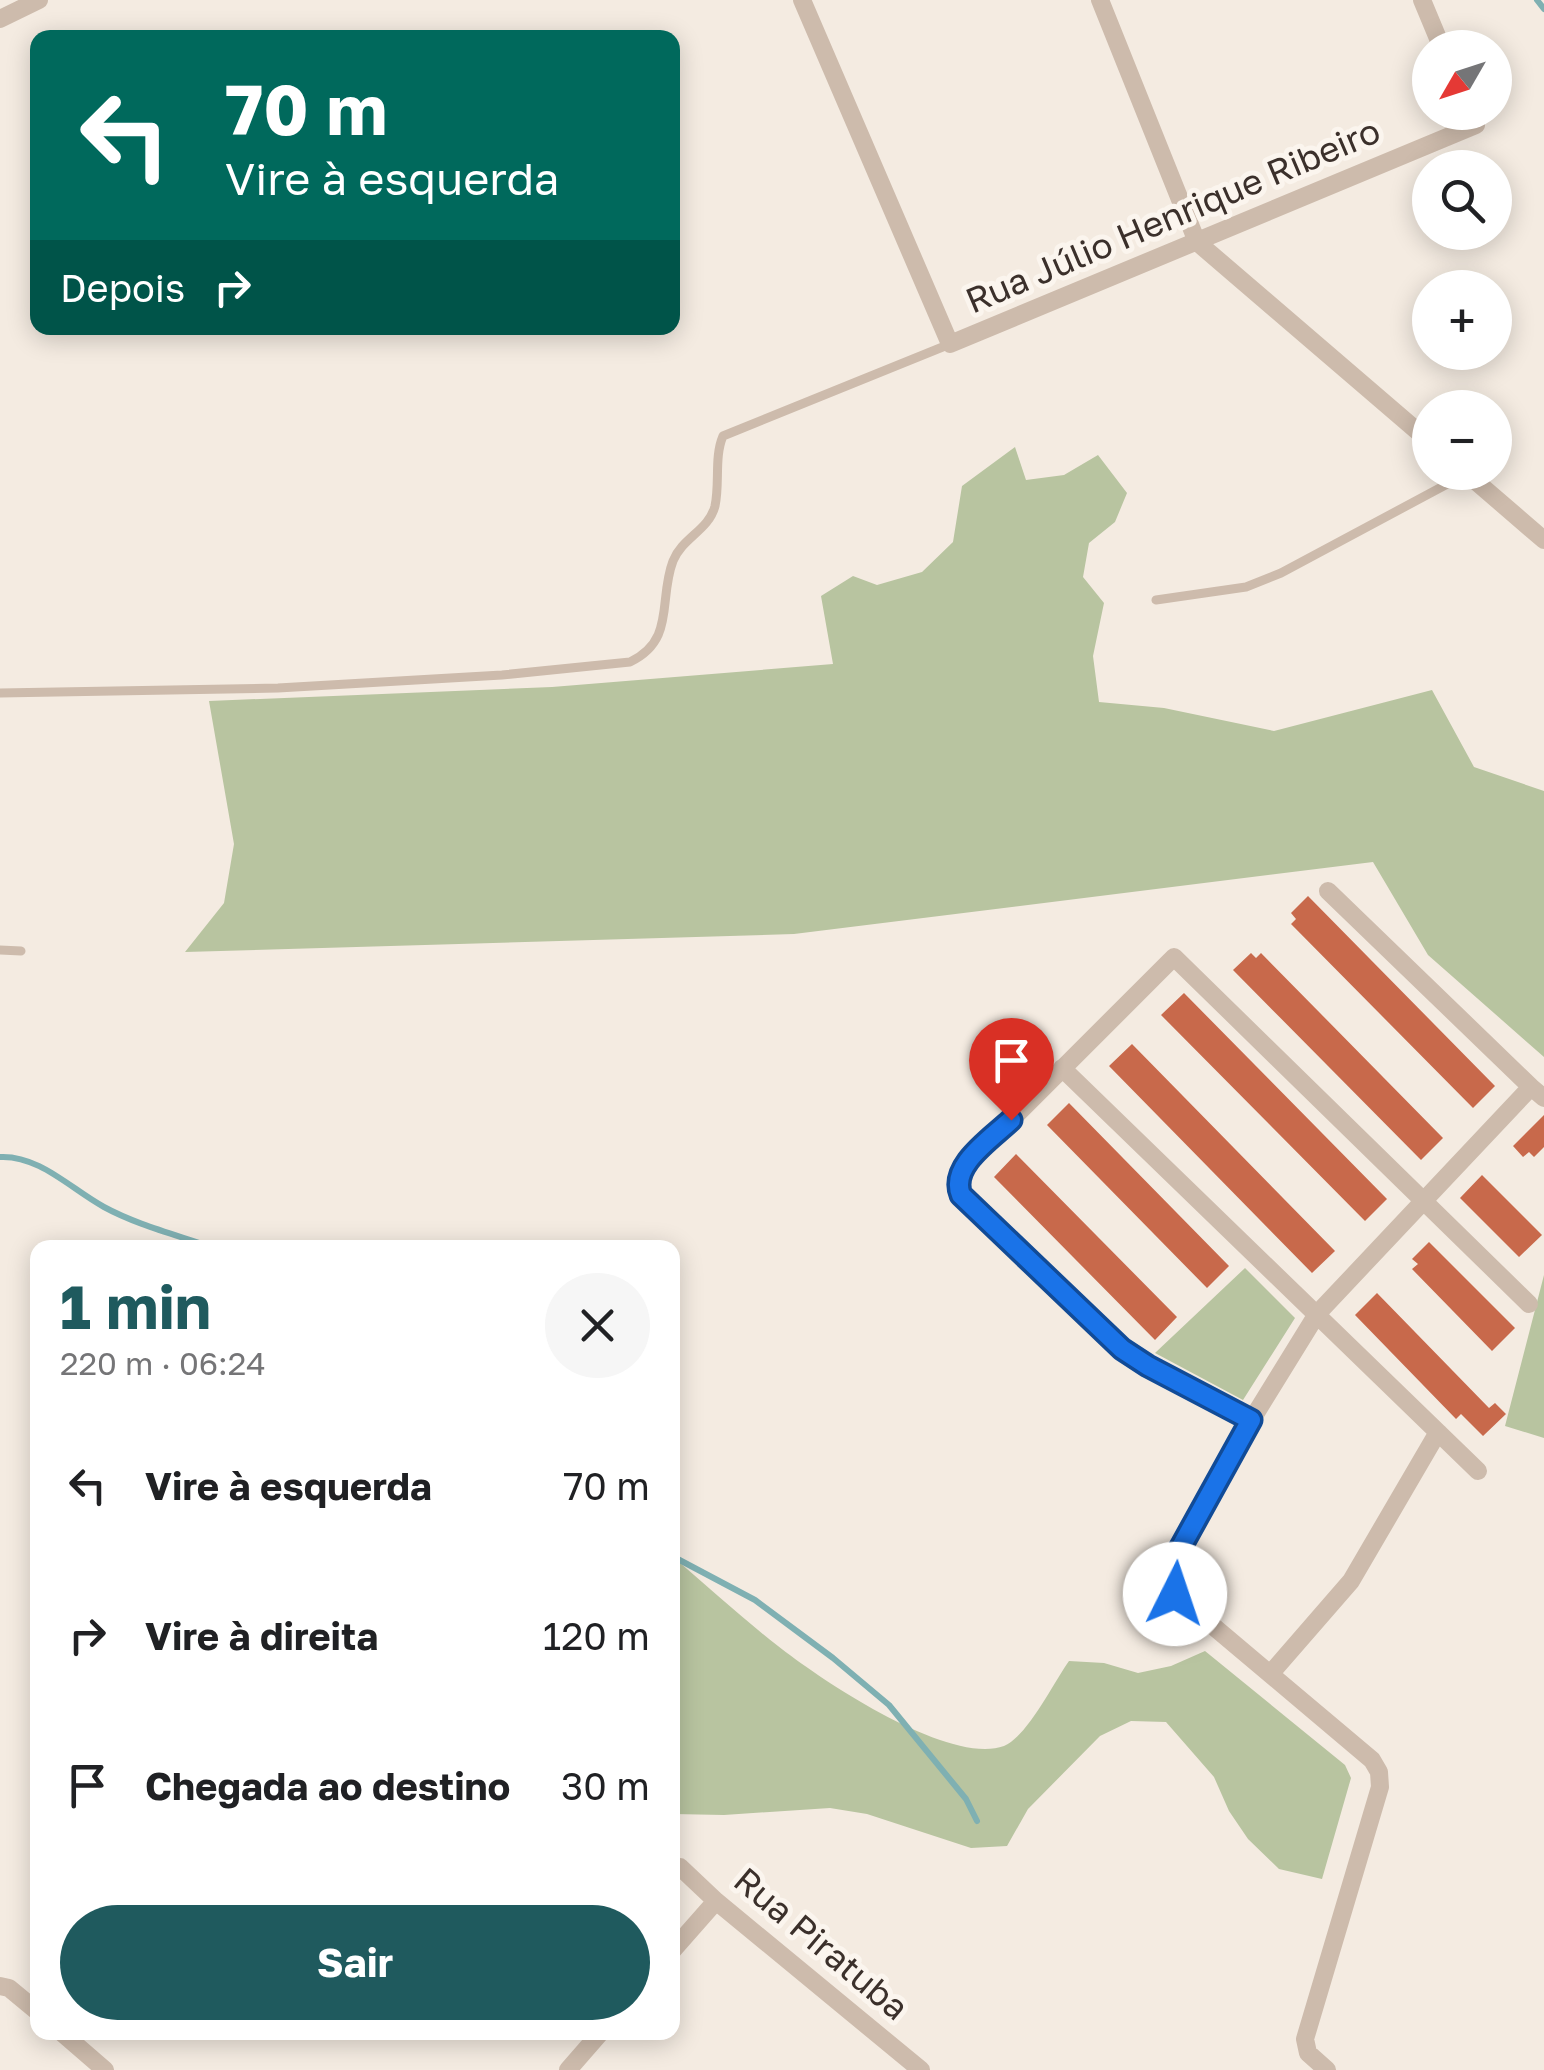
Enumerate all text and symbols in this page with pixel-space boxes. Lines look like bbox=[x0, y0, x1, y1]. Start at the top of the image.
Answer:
north arrow bbox=[1412, 30, 1512, 130]
map controls bbox=[1412, 30, 1512, 490]
text: 70 m bbox=[225, 66, 387, 150]
icon: left bbox=[60, 70, 190, 200]
street label: Rua Júlio Henrique Ribeiro bbox=[959, 109, 1386, 321]
button: search bbox=[1412, 150, 1512, 250]
text: Vire à esquerda bbox=[225, 151, 560, 205]
icon: right bbox=[205, 260, 260, 315]
text: Depois bbox=[60, 265, 185, 310]
button: + bbox=[1412, 270, 1512, 370]
button: − bbox=[1412, 390, 1512, 490]
pin bbox=[969, 1018, 1054, 1121]
icon: arrive bbox=[984, 1033, 1039, 1088]
text: 1 min bbox=[60, 1270, 211, 1342]
button: close bbox=[545, 1273, 650, 1378]
text: 220 m · 06:24 bbox=[60, 1344, 266, 1382]
icon: left bbox=[60, 1458, 115, 1513]
text: Vire à esquerda bbox=[145, 1463, 432, 1508]
text: 70 m bbox=[563, 1463, 650, 1508]
position arrow bbox=[1123, 1542, 1227, 1646]
icon: right bbox=[60, 1608, 115, 1663]
text: Vire à direita bbox=[145, 1613, 378, 1658]
text: 120 m bbox=[543, 1613, 650, 1658]
icon: arrive bbox=[60, 1758, 115, 1813]
text: Chegada ao destino bbox=[145, 1763, 510, 1808]
text: 30 m bbox=[561, 1763, 650, 1808]
street label: Rua Piratuba bbox=[726, 1858, 917, 2028]
button: Sair bbox=[60, 1905, 650, 2020]

